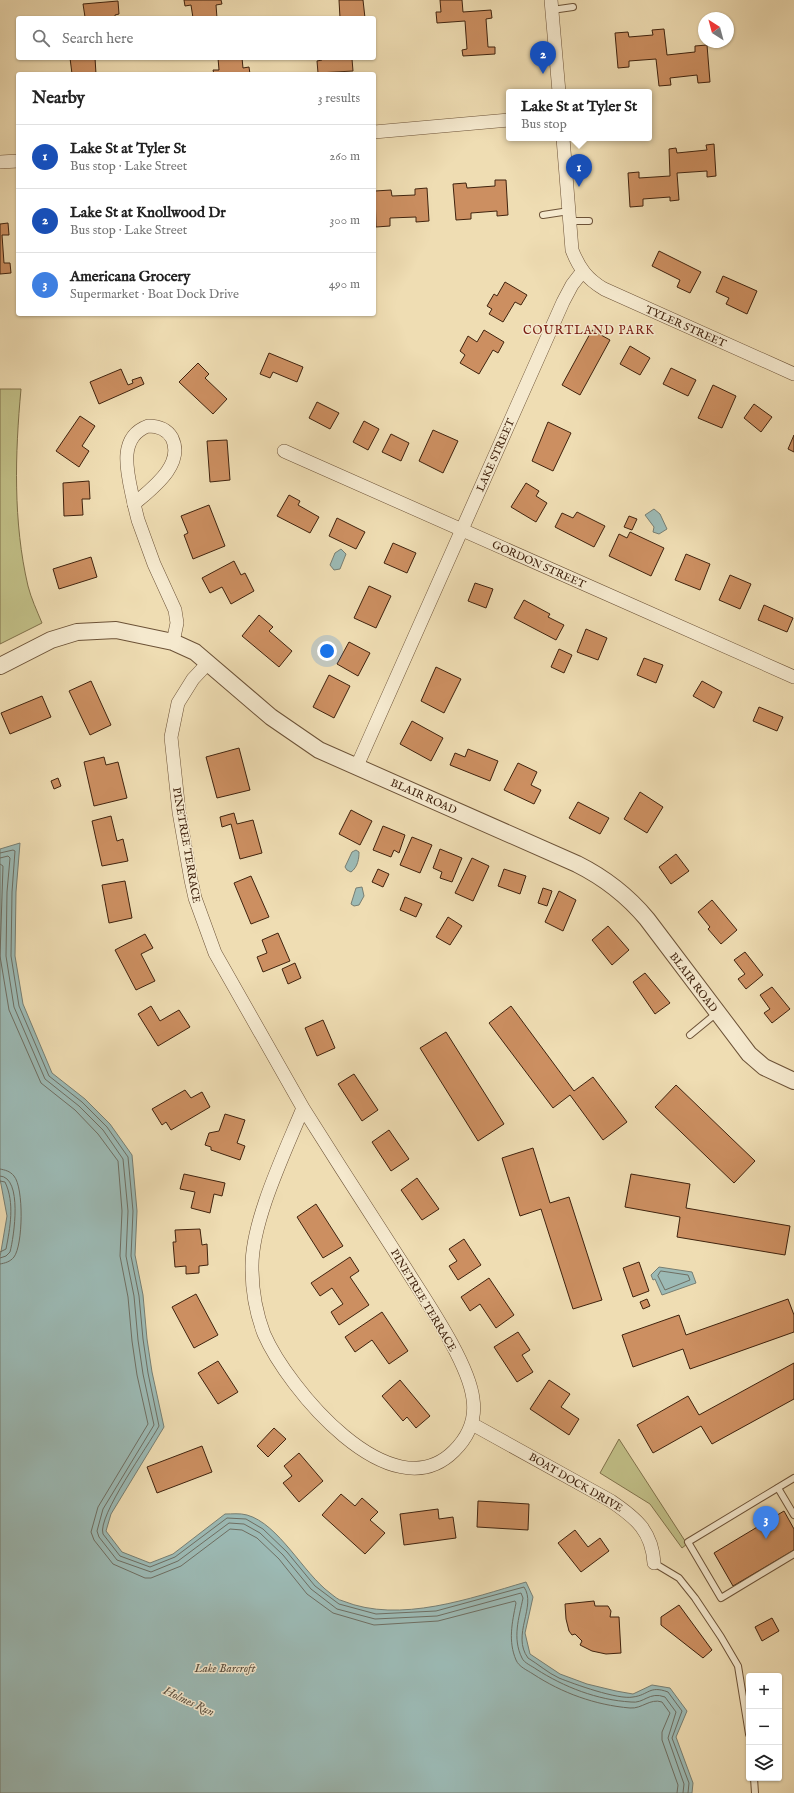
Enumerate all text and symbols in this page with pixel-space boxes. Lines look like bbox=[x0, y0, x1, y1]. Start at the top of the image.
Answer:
north arrow bbox=[698, 12, 734, 48]
search box bbox=[16, 16, 376, 60]
icon: search bbox=[30, 27, 52, 49]
text: Search here bbox=[62, 29, 133, 48]
pin: 2 bbox=[530, 41, 556, 74]
text: Nearby bbox=[32, 88, 85, 109]
popup bbox=[506, 89, 652, 141]
text: 3 results bbox=[318, 90, 360, 107]
text: Lake St at Tyler St bbox=[521, 97, 637, 116]
text: Bus stop bbox=[521, 116, 567, 133]
text: Lake St at Tyler St bbox=[70, 139, 186, 158]
text: 1 bbox=[43, 148, 47, 165]
text: 260 m bbox=[329, 148, 360, 165]
pin: 1 bbox=[566, 154, 592, 187]
text: Bus stop · Lake Street bbox=[70, 158, 187, 175]
text: Lake St at Knollwood Dr bbox=[70, 203, 226, 222]
text: 2 bbox=[42, 212, 48, 229]
text: 300 m bbox=[329, 212, 360, 229]
text: Bus stop · Lake Street bbox=[70, 222, 187, 239]
text: Americana Grocery bbox=[70, 267, 190, 286]
text: 3 bbox=[43, 276, 47, 293]
text: 490 m bbox=[329, 276, 360, 293]
text: Supermarket · Boat Dock Drive bbox=[70, 286, 239, 303]
street label: TYLER STREET bbox=[643, 303, 728, 351]
district label: COURTLAND PARK bbox=[523, 323, 655, 338]
street label: LAKE STREET bbox=[474, 417, 518, 494]
street label: GORDON STREET bbox=[490, 538, 588, 592]
your location bbox=[317, 641, 337, 661]
street label: BLAIR ROAD bbox=[388, 776, 459, 818]
street label: PINETREE TERRACE bbox=[169, 786, 203, 904]
street label: BLAIR ROAD bbox=[666, 950, 720, 1015]
street label: PINETREE TERRACE bbox=[387, 1247, 460, 1355]
street label: BOAT DOCK DRIVE bbox=[526, 1450, 625, 1516]
pin: 3 bbox=[753, 1506, 779, 1539]
water label: Lake Barcroft bbox=[194, 1661, 257, 1676]
map controls bbox=[746, 1673, 782, 1781]
button: + bbox=[746, 1673, 782, 1709]
water label: Holmes Run bbox=[160, 1683, 217, 1720]
button: − bbox=[746, 1709, 782, 1745]
button: layers bbox=[746, 1745, 782, 1781]

